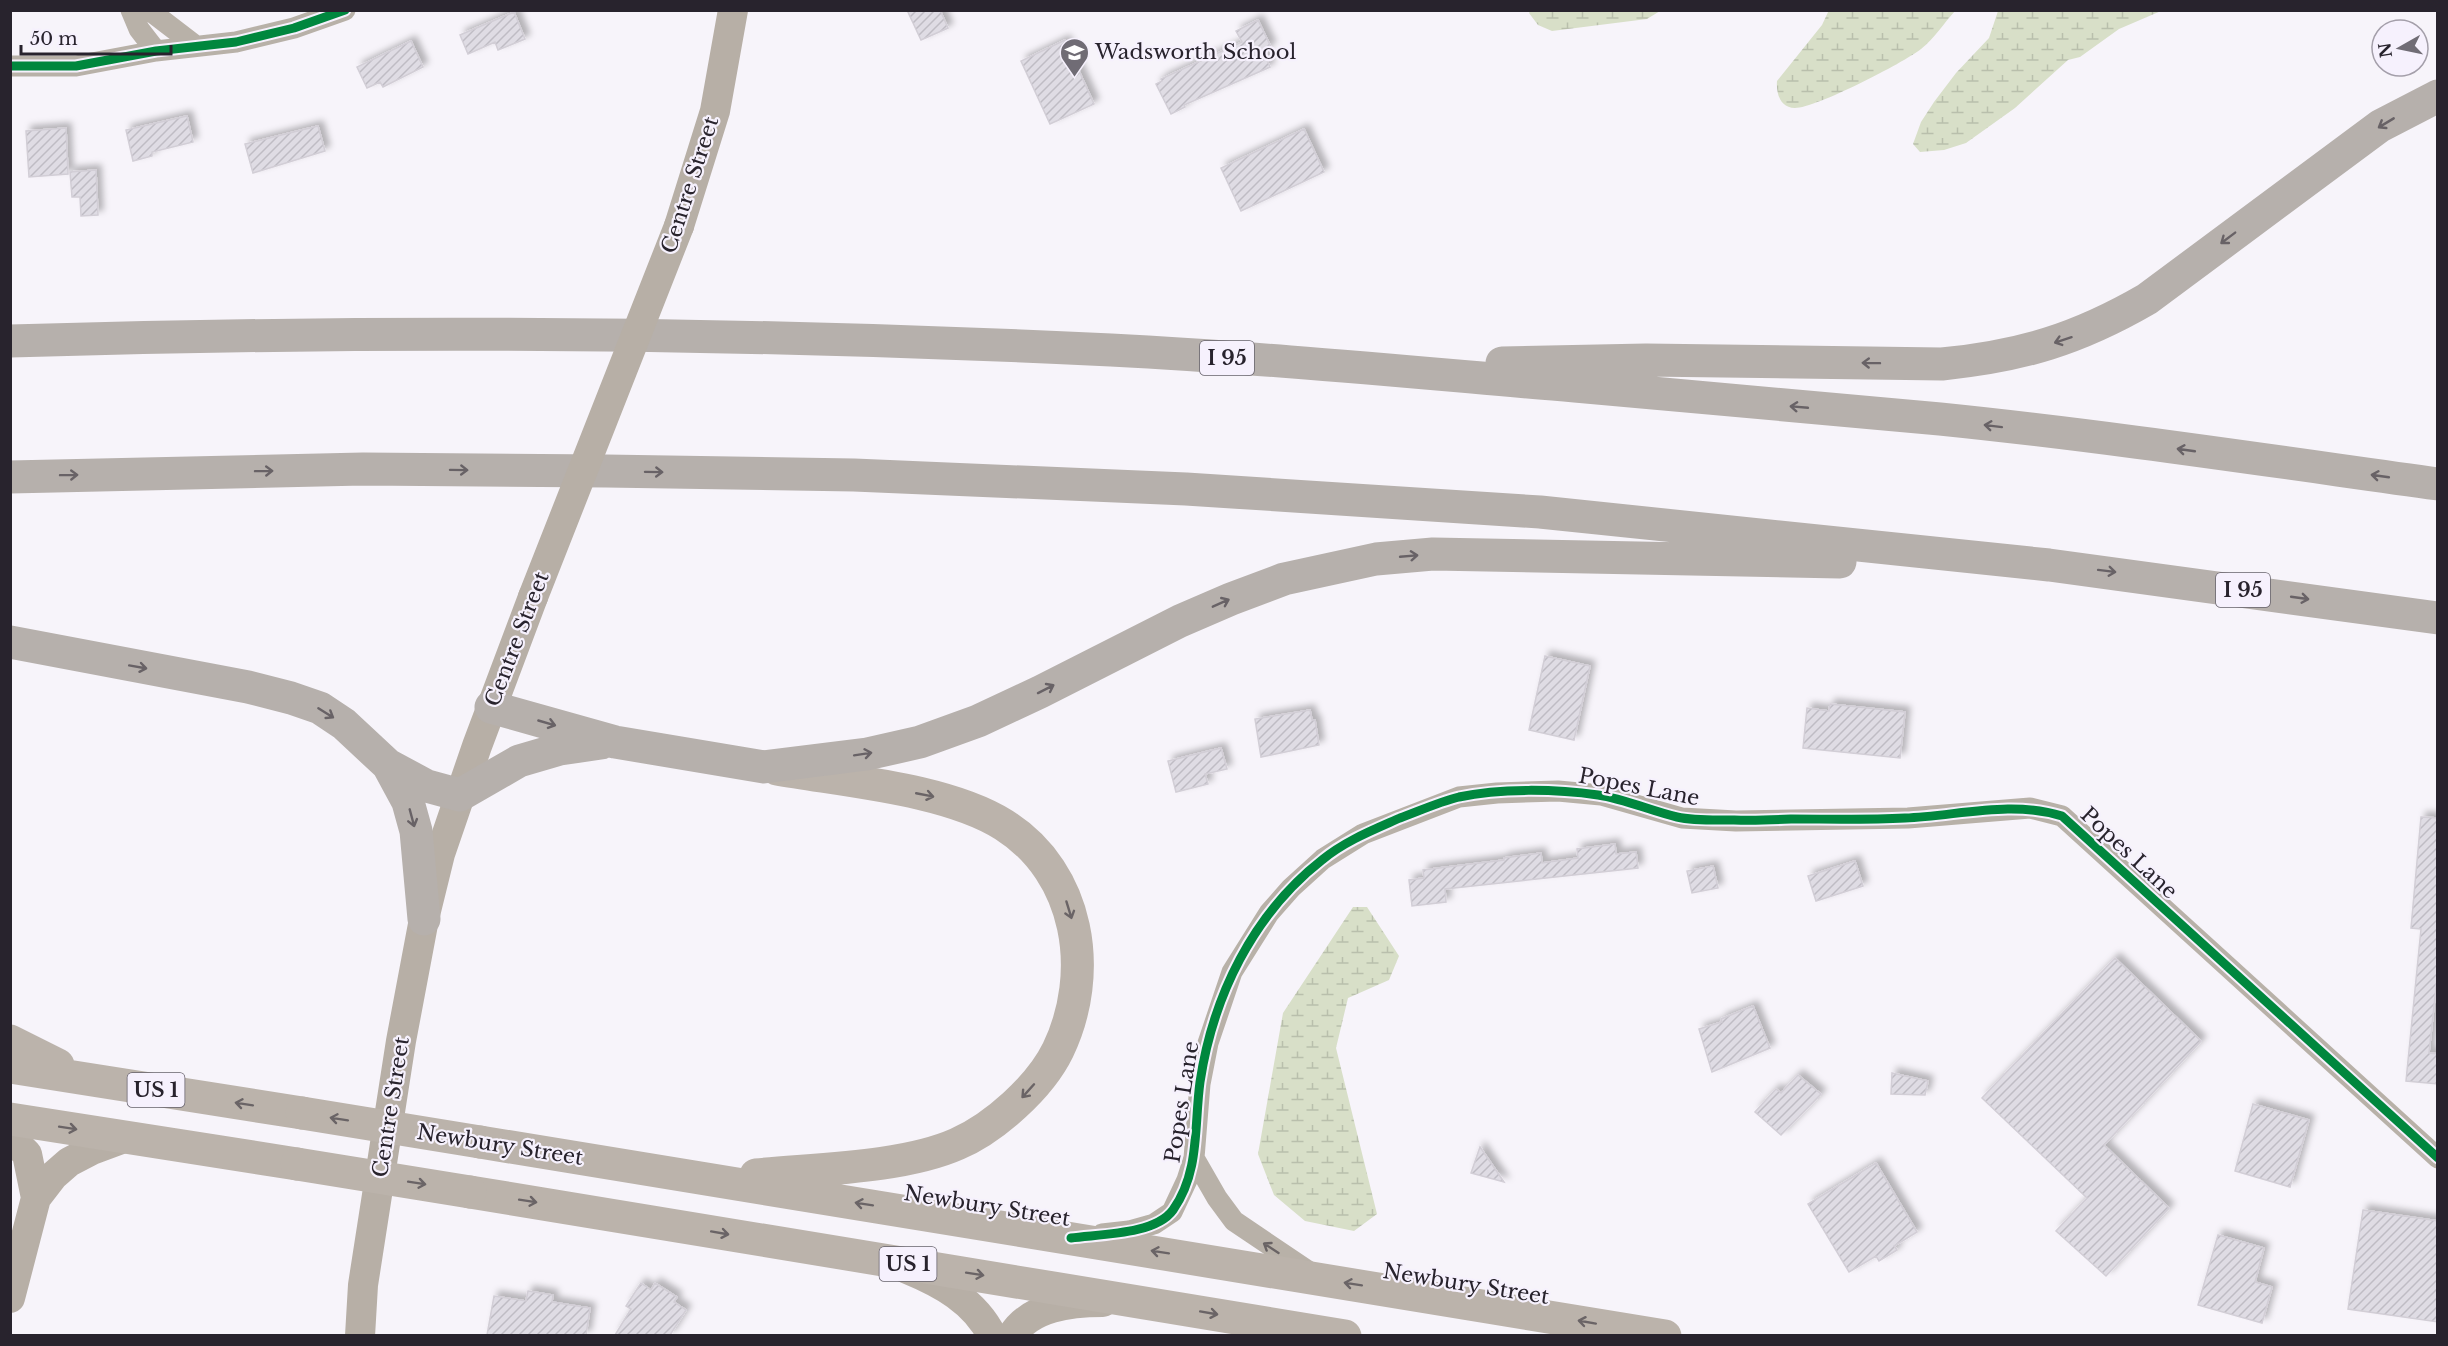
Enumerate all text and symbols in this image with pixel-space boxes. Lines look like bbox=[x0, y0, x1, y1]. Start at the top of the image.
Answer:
scale bar bbox=[21, 18, 171, 56]
north arrow bbox=[2370, 18, 2430, 78]
text: 50 m bbox=[30, 28, 78, 50]
school or university icon: Wadsworth School bbox=[1058, 36, 1090, 78]
place label: Wadsworth School bbox=[1094, 39, 1296, 65]
text: N bbox=[2374, 41, 2396, 59]
street label: Centre Street bbox=[656, 113, 724, 257]
one-way arrow bbox=[2378, 118, 2395, 130]
one-way arrow bbox=[2221, 232, 2237, 245]
one-way arrow bbox=[2054, 335, 2073, 346]
road number: I 95 bbox=[1200, 341, 1254, 375]
one-way arrow bbox=[1862, 357, 1882, 369]
one-way arrow bbox=[1789, 401, 1809, 412]
one-way arrow bbox=[1983, 420, 2003, 431]
one-way arrow bbox=[2177, 444, 2197, 455]
one-way arrow bbox=[448, 464, 468, 476]
one-way arrow bbox=[253, 465, 273, 477]
one-way arrow bbox=[643, 466, 663, 478]
one-way arrow bbox=[58, 469, 78, 481]
one-way arrow bbox=[2370, 470, 2390, 481]
one-way arrow bbox=[1399, 550, 1419, 561]
one-way arrow bbox=[2097, 566, 2116, 577]
street label: Centre Street bbox=[479, 568, 555, 710]
road number: I 95 bbox=[2216, 573, 2270, 607]
one-way arrow bbox=[2290, 593, 2310, 604]
one-way arrow bbox=[1211, 597, 1230, 608]
one-way arrow bbox=[127, 662, 147, 673]
one-way arrow bbox=[1037, 683, 1055, 695]
one-way arrow bbox=[317, 707, 334, 719]
one-way arrow bbox=[537, 718, 556, 729]
one-way arrow bbox=[853, 748, 873, 759]
street label: Popes Lane bbox=[1576, 763, 1702, 811]
one-way arrow bbox=[914, 790, 934, 801]
street label: Popes Lane bbox=[2075, 802, 2183, 904]
one-way arrow bbox=[407, 808, 419, 827]
one-way arrow bbox=[1064, 900, 1075, 919]
street label: Centre Street bbox=[367, 1035, 415, 1179]
street label: Popes Lane bbox=[1160, 1039, 1204, 1165]
road number: US 1 bbox=[128, 1073, 184, 1107]
one-way arrow bbox=[1021, 1083, 1035, 1098]
one-way arrow bbox=[235, 1099, 255, 1110]
one-way arrow bbox=[330, 1114, 349, 1125]
street label: Newbury Street bbox=[415, 1119, 585, 1171]
one-way arrow bbox=[58, 1122, 78, 1133]
one-way arrow bbox=[406, 1178, 426, 1189]
street label: Newbury Street bbox=[902, 1180, 1072, 1232]
one-way arrow bbox=[518, 1196, 537, 1207]
one-way arrow bbox=[855, 1199, 875, 1210]
one-way arrow bbox=[710, 1228, 730, 1239]
one-way arrow bbox=[1263, 1241, 1280, 1253]
road number: US 1 bbox=[880, 1247, 936, 1281]
one-way arrow bbox=[1151, 1247, 1171, 1258]
street label: Newbury Street bbox=[1381, 1258, 1551, 1310]
one-way arrow bbox=[965, 1269, 985, 1280]
one-way arrow bbox=[1344, 1278, 1363, 1289]
one-way arrow bbox=[1199, 1307, 1218, 1318]
one-way arrow bbox=[1577, 1317, 1597, 1328]

